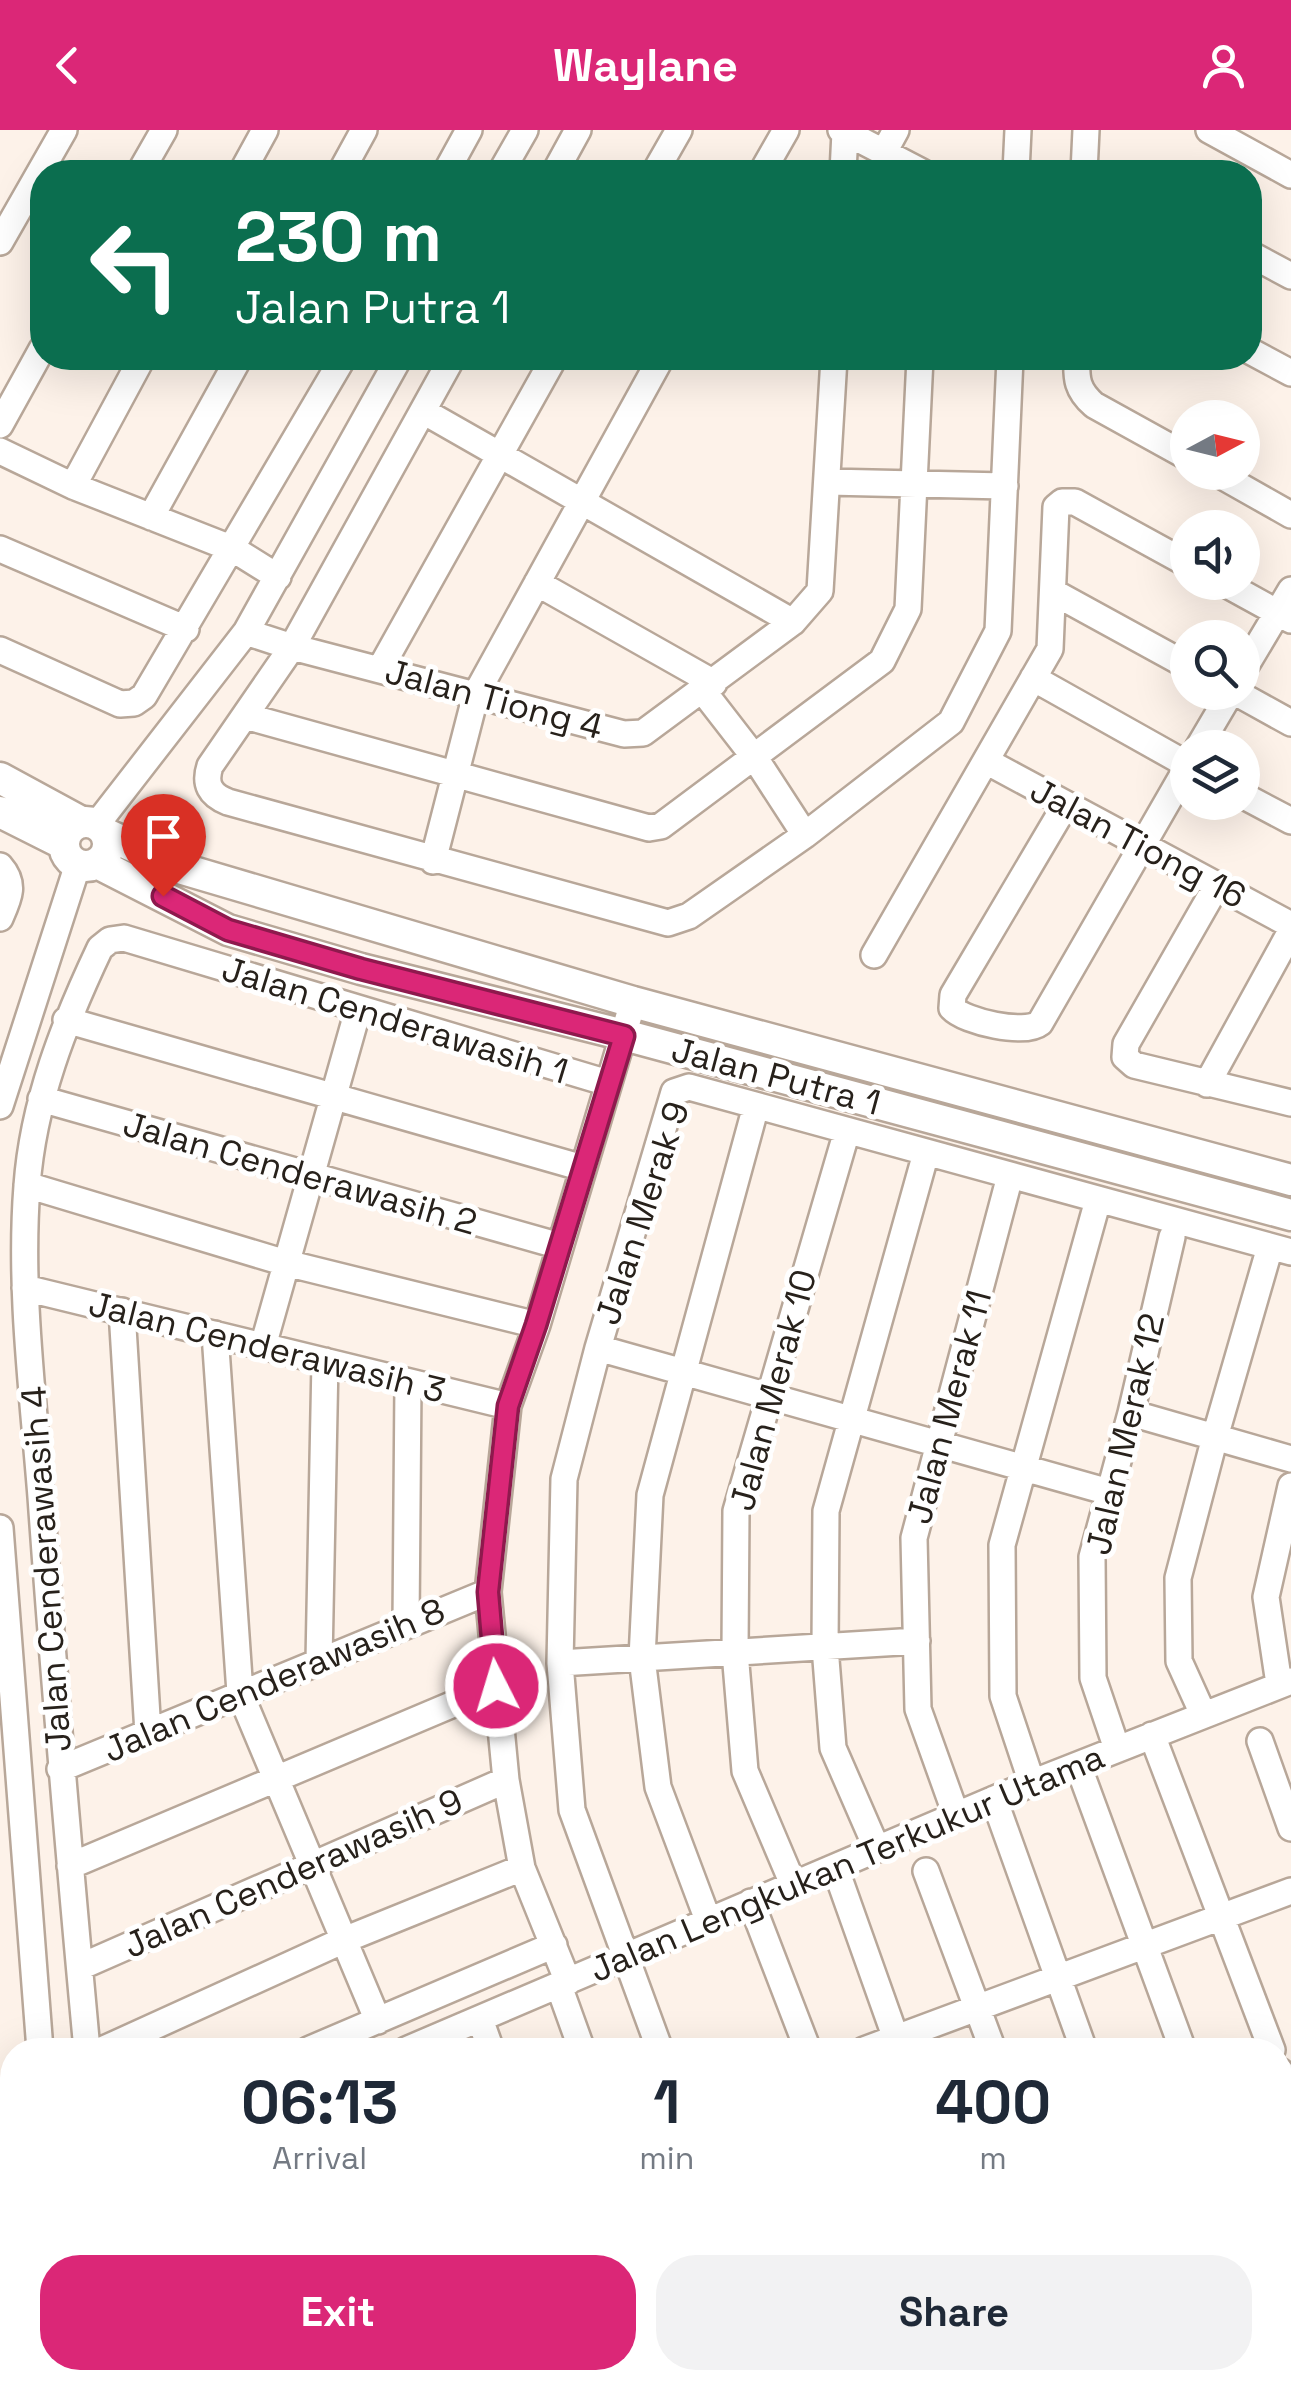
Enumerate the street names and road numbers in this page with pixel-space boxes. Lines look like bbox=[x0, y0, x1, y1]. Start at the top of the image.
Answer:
street label: Jalan Tiong 4 bbox=[380, 649, 608, 749]
street label: Jalan Tiong 16 bbox=[1023, 768, 1253, 918]
street label: Jalan Cenderawasih 1 bbox=[217, 946, 573, 1094]
street label: Jalan Putra 1 bbox=[667, 1027, 885, 1125]
street label: Jalan Merak 9 bbox=[585, 1096, 699, 1330]
street label: Jalan Cenderawasih 2 bbox=[118, 1101, 482, 1245]
street label: Jalan Merak 10 bbox=[720, 1265, 826, 1515]
street label: Jalan Cenderawasih 3 bbox=[84, 1281, 450, 1413]
street label: Jalan Merak 11 bbox=[897, 1285, 1001, 1529]
street label: Jalan Merak 12 bbox=[1076, 1309, 1174, 1559]
street label: Jalan Cenderawasih 4 bbox=[11, 1385, 81, 1753]
street label: Jalan Cenderawasih 8 bbox=[97, 1588, 451, 1772]
street label: Jalan Lengkukan Terkukur Utama bbox=[583, 1734, 1111, 1992]
street label: Jalan Cenderawasih 9 bbox=[117, 1778, 469, 1968]

